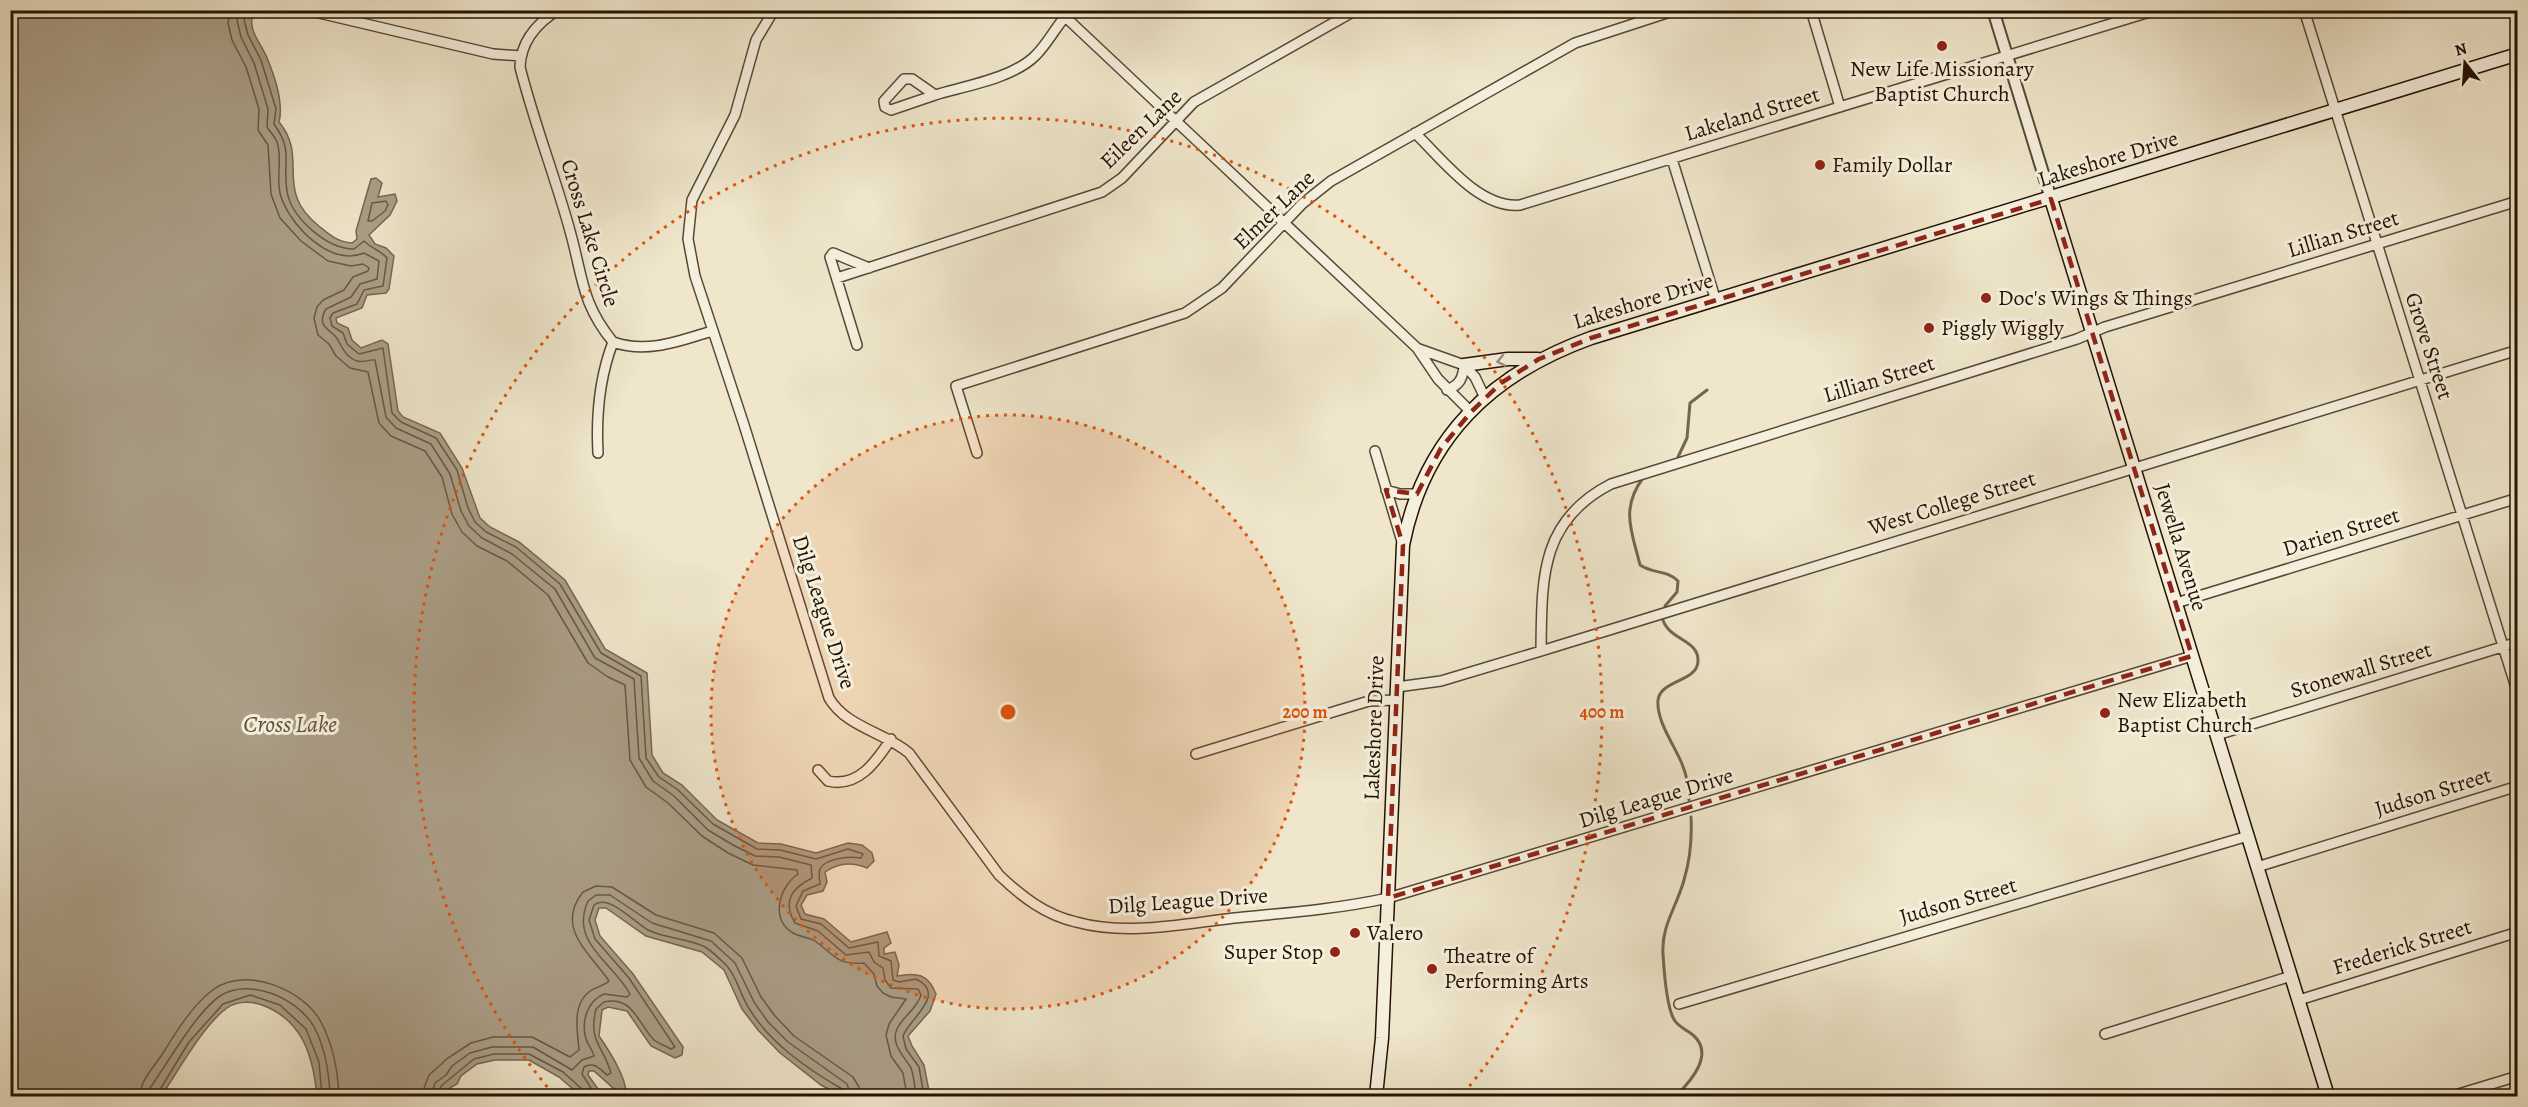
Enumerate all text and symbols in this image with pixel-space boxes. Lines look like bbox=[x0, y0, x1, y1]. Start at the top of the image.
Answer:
north arrow bbox=[2435, 33, 2495, 93]
text: N bbox=[2452, 37, 2470, 62]
marker: New Life Missionary Baptist Church bbox=[1935, 39, 1949, 53]
place label: New Life Missionary Baptist Church bbox=[1850, 54, 2034, 109]
street label: Lakeland Street bbox=[1681, 79, 1823, 149]
street label: Eileen Lane bbox=[1093, 82, 1189, 176]
street label: Lakeshore Drive bbox=[2034, 123, 2182, 195]
place label: Family Dollar bbox=[1832, 150, 1952, 180]
street label: Cross Lake Circle bbox=[553, 155, 627, 311]
marker: Family Dollar bbox=[1813, 158, 1827, 172]
street label: Elmer Lane bbox=[1227, 164, 1321, 256]
street label: Lillian Street bbox=[2284, 203, 2402, 265]
street label: Lakeshore Drive bbox=[1569, 265, 1717, 337]
place label: Doc's Wings & Things bbox=[1998, 283, 2193, 313]
street label: Grove Street bbox=[2398, 289, 2460, 403]
marker: Doc's Wings & Things bbox=[1979, 291, 1993, 305]
place label: Piggly Wiggly bbox=[1941, 313, 2064, 343]
marker: Piggly Wiggly bbox=[1922, 321, 1936, 335]
street label: Lillian Street bbox=[1820, 348, 1938, 410]
one-way arrow bbox=[1497, 354, 1507, 367]
street label: West College Street bbox=[1864, 463, 2039, 543]
street label: Jewella Avenue bbox=[2147, 479, 2215, 615]
street label: Darien Street bbox=[2279, 500, 2403, 564]
street label: Dilg League Drive bbox=[785, 531, 863, 693]
street label: Stonewall Street bbox=[2287, 634, 2435, 706]
street label: Lakeshore Drive bbox=[1356, 655, 1392, 801]
place label: New Elizabeth Baptist Church bbox=[2117, 685, 2253, 740]
text: 200 m bbox=[1282, 700, 1328, 724]
text: 400 m bbox=[1580, 700, 1624, 724]
centre of rings bbox=[998, 702, 1018, 722]
marker: New Elizabeth Baptist Church bbox=[2098, 706, 2112, 720]
water label: Cross Lake bbox=[243, 708, 337, 740]
street label: Dilg League Drive bbox=[1575, 760, 1737, 836]
street label: Judson Street bbox=[2371, 760, 2495, 824]
street label: Judson Street bbox=[1896, 870, 2020, 932]
street label: Dilg League Drive bbox=[1107, 880, 1269, 922]
street label: Frederick Street bbox=[2329, 912, 2475, 982]
place label: Valero bbox=[1366, 918, 1423, 948]
marker: Valero bbox=[1348, 926, 1362, 940]
place label: Super Stop bbox=[1224, 937, 1323, 967]
place label: Theatre of Performing Arts bbox=[1444, 941, 1589, 996]
marker: Super Stop bbox=[1328, 945, 1342, 959]
marker: Theatre of Performing Arts bbox=[1425, 962, 1439, 976]

